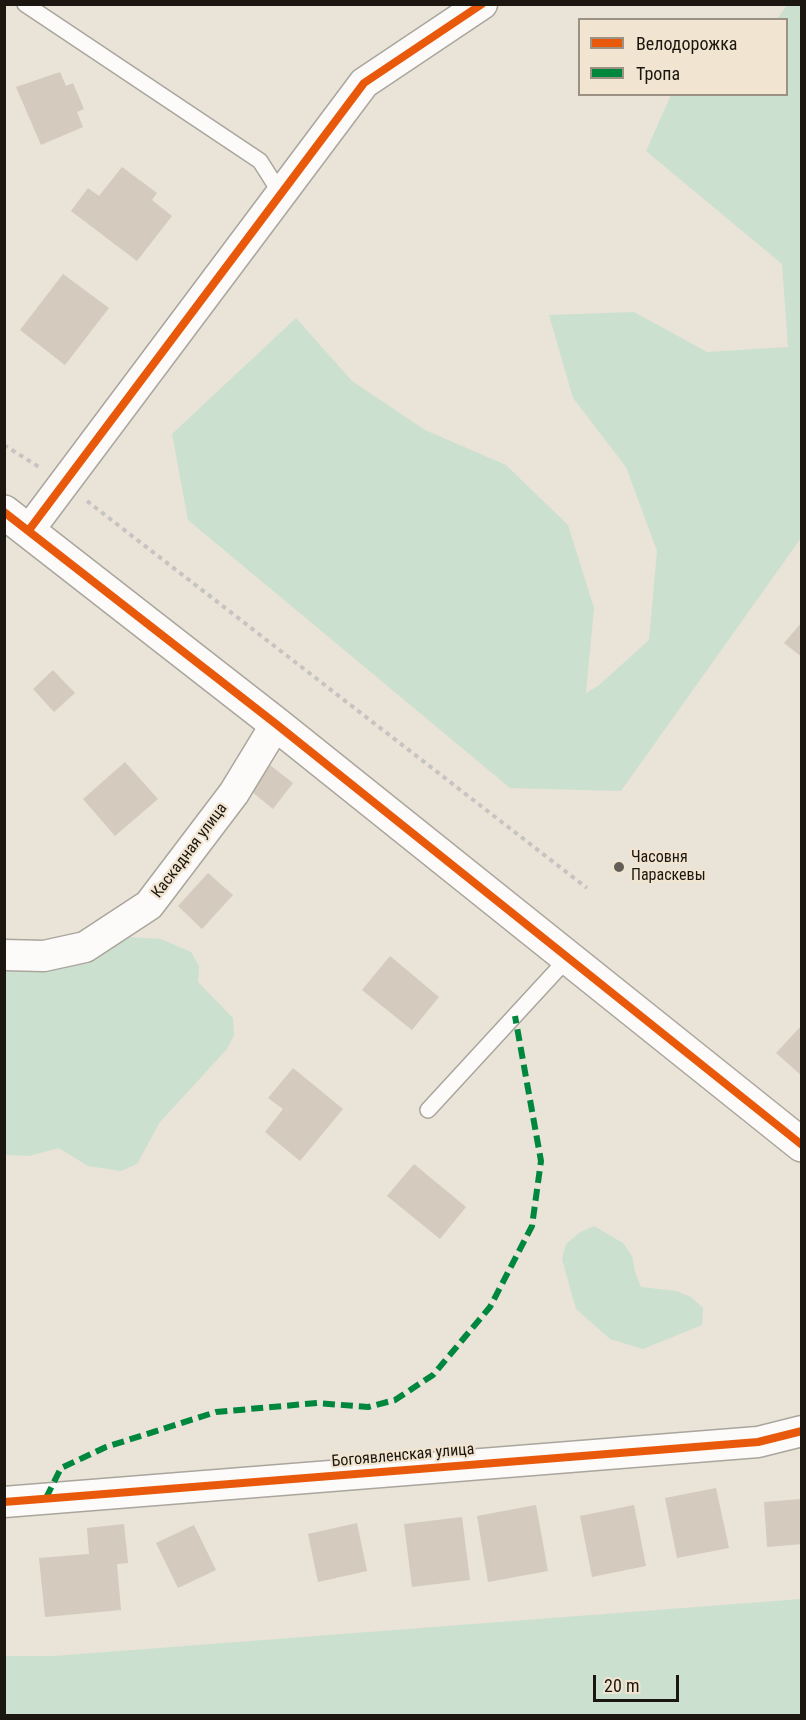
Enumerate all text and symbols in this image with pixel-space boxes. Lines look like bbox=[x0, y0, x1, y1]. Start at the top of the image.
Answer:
legend bbox=[578, 18, 788, 96]
text: Велодорожка bbox=[636, 33, 737, 54]
text: Тропа bbox=[636, 63, 680, 84]
street label: Каскадная улица bbox=[148, 800, 232, 902]
place label: Часовня Параскевы bbox=[631, 848, 706, 886]
marker: Часовня Параскевы bbox=[612, 860, 626, 874]
street label: Богоявленская улица bbox=[331, 1440, 475, 1472]
scale bar bbox=[596, 1663, 682, 1701]
text: 20 m bbox=[604, 1675, 639, 1696]

